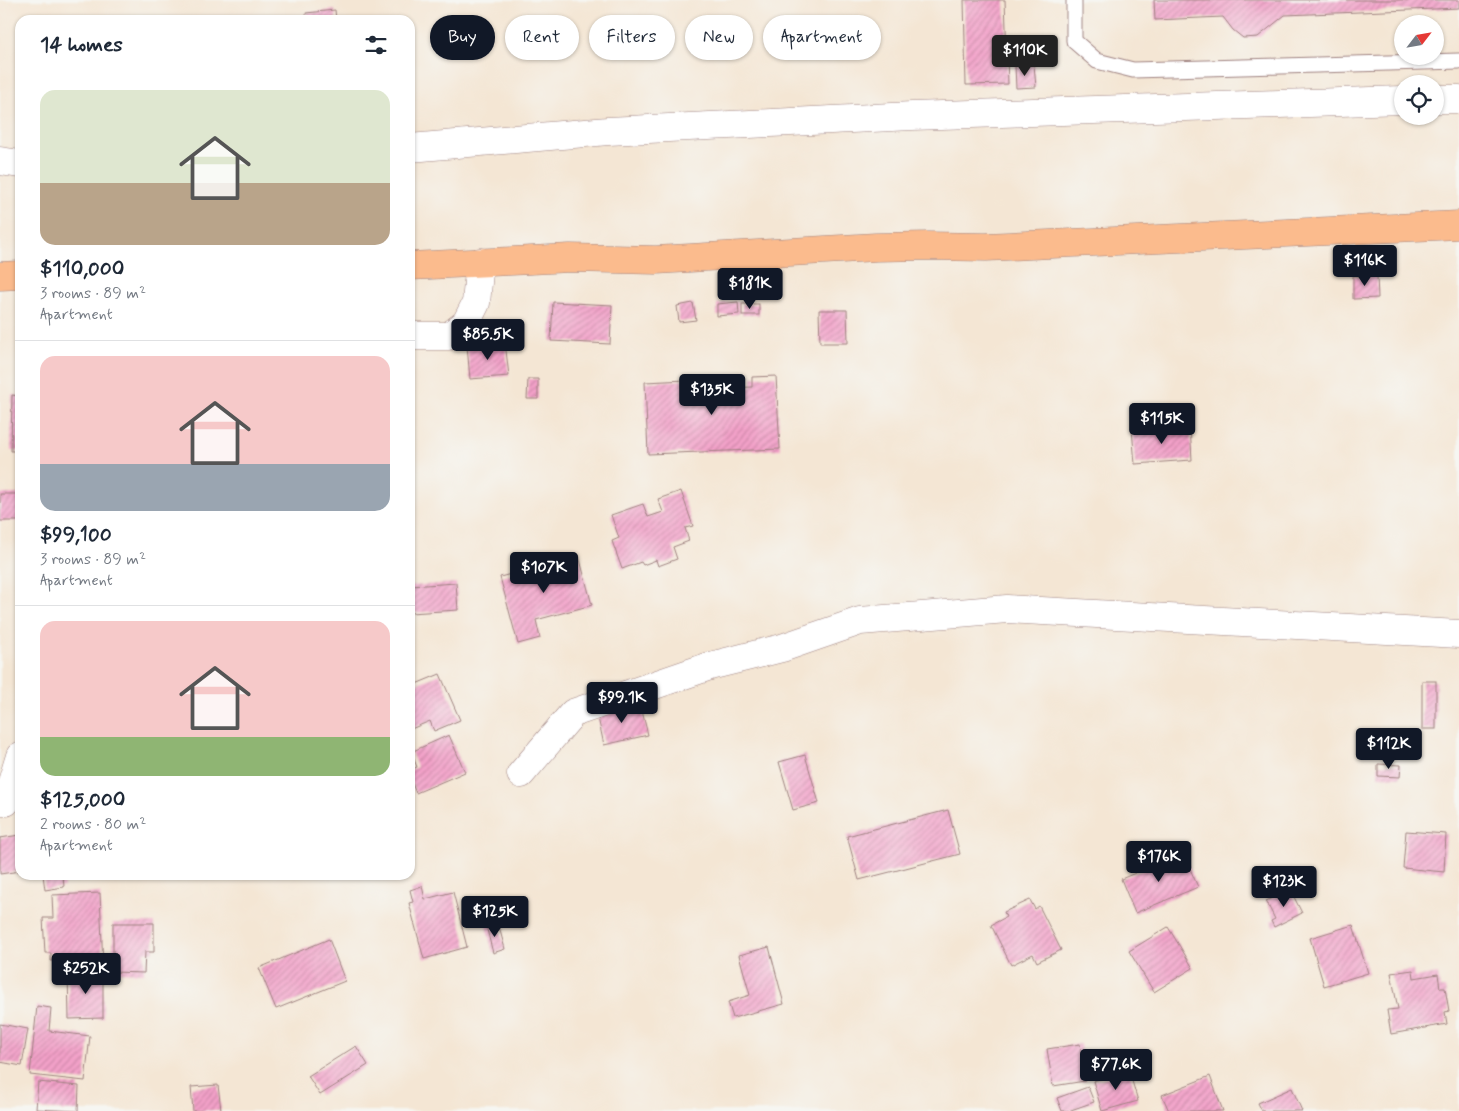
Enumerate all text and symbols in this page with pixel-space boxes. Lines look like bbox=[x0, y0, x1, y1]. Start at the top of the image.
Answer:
chip: Buy bbox=[430, 15, 495, 60]
chip: Rent bbox=[505, 15, 579, 60]
chip: Filters bbox=[589, 15, 675, 60]
chip: New bbox=[685, 15, 753, 60]
chip: Apartment bbox=[763, 15, 881, 60]
north arrow bbox=[1394, 15, 1444, 65]
map controls bbox=[1394, 15, 1444, 125]
text: 14 homes bbox=[40, 31, 123, 59]
icon: filters bbox=[362, 31, 390, 59]
pin: $110K bbox=[990, 34, 1060, 77]
text: $110K bbox=[1003, 40, 1047, 61]
button: locate bbox=[1394, 75, 1444, 125]
icon: home bbox=[170, 123, 260, 213]
pin: $116K bbox=[1330, 244, 1400, 287]
text: $116K bbox=[1344, 250, 1386, 271]
text: $110,000 bbox=[40, 255, 124, 283]
pin: $181K bbox=[715, 268, 785, 310]
text: $181K bbox=[729, 273, 771, 294]
text: 3 rooms · 89 m² bbox=[40, 283, 146, 304]
text: Apartment bbox=[40, 304, 113, 325]
pin: $85.5K bbox=[447, 318, 529, 361]
text: $85.5K bbox=[462, 324, 514, 345]
pin: $135K bbox=[677, 374, 747, 416]
text: $135K bbox=[690, 379, 734, 400]
icon: home bbox=[170, 388, 260, 478]
pin: $115K bbox=[1127, 402, 1197, 445]
text: $115K bbox=[1140, 408, 1184, 429]
text: $99,100 bbox=[40, 521, 112, 549]
text: 3 rooms · 89 m² bbox=[40, 549, 146, 570]
pin: $107K bbox=[509, 552, 579, 594]
text: $107K bbox=[521, 557, 567, 578]
text: Apartment bbox=[40, 570, 113, 591]
icon: home bbox=[170, 653, 260, 743]
pin: $99.1K bbox=[581, 682, 663, 724]
text: $99.1K bbox=[598, 687, 646, 708]
pin: $112K bbox=[1354, 728, 1424, 770]
text: $112K bbox=[1367, 733, 1411, 754]
text: $125,000 bbox=[40, 786, 125, 814]
text: 2 rooms · 80 m² bbox=[40, 814, 146, 835]
text: Apartment bbox=[40, 835, 113, 856]
pin: $176K bbox=[1124, 840, 1194, 883]
text: $176K bbox=[1137, 846, 1181, 867]
pin: $123K bbox=[1249, 866, 1319, 908]
text: $123K bbox=[1263, 871, 1305, 892]
pin: $125K bbox=[460, 896, 530, 938]
text: $125K bbox=[472, 901, 518, 922]
pin: $252K bbox=[51, 952, 121, 995]
text: $252K bbox=[63, 958, 109, 979]
pin: $77.6K bbox=[1075, 1048, 1157, 1091]
text: $77.6K bbox=[1091, 1054, 1141, 1075]

